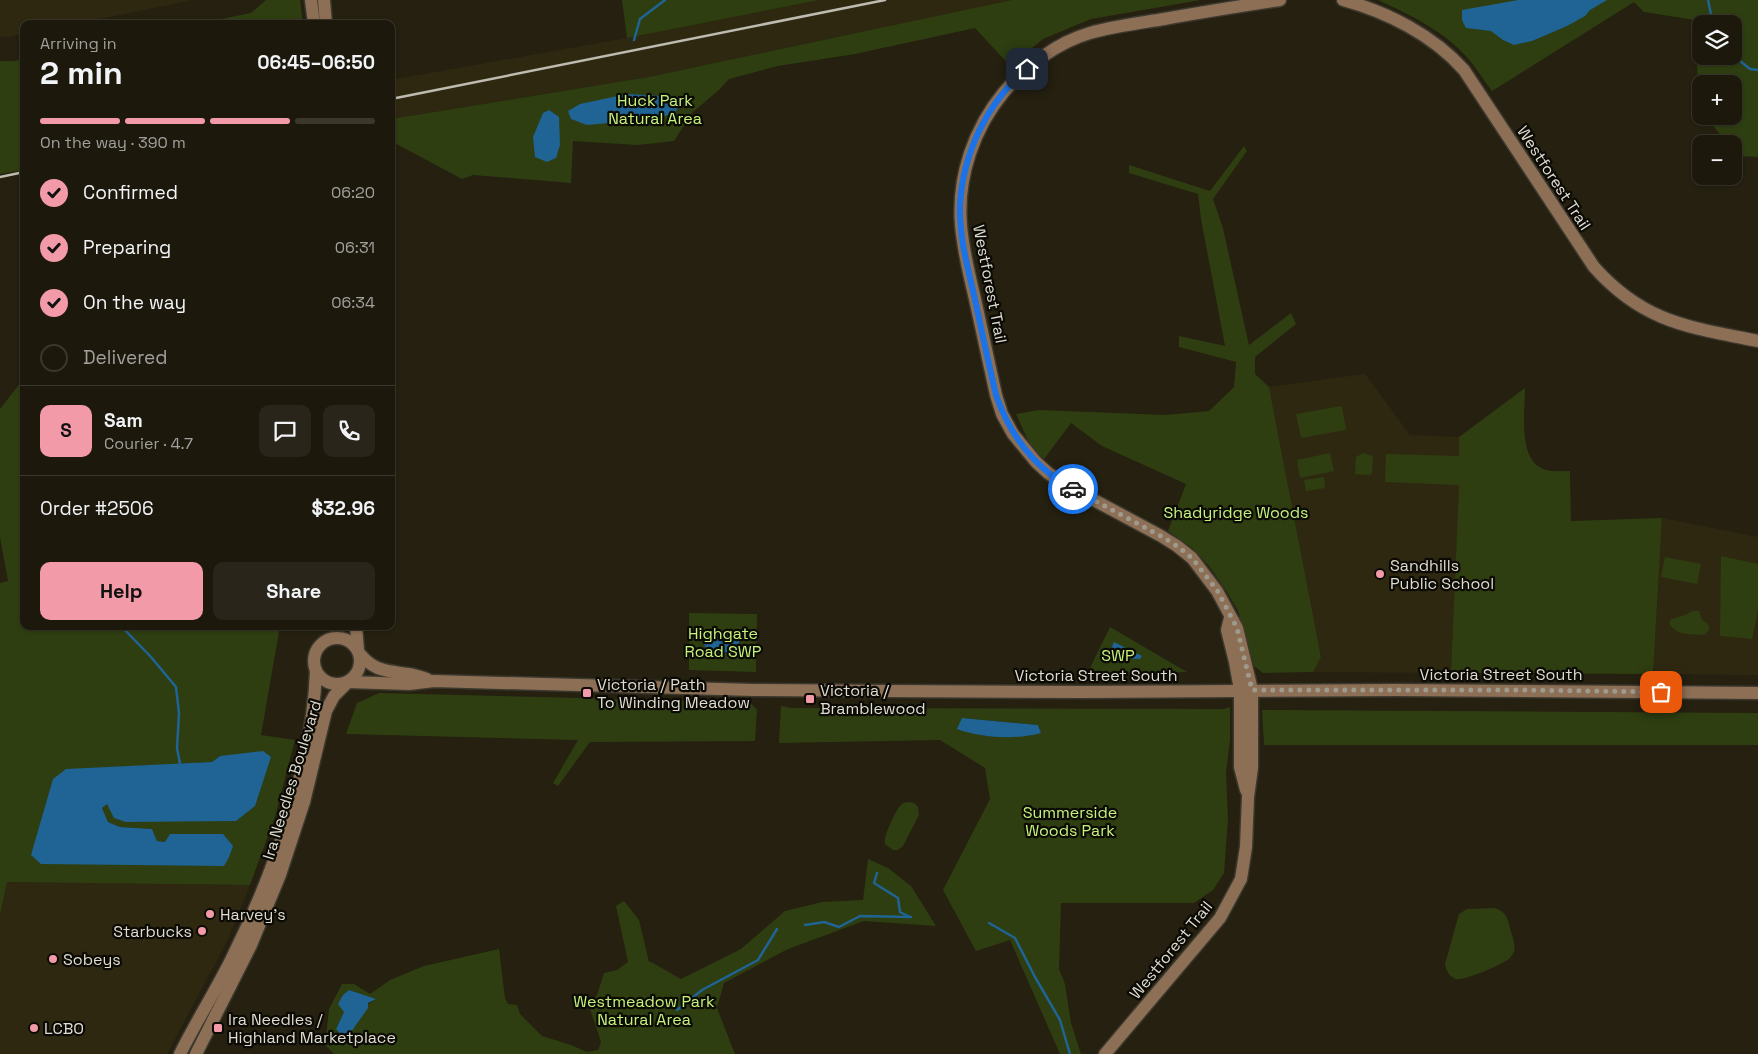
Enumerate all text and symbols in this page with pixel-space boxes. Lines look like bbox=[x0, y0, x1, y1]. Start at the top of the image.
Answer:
map controls bbox=[1692, 15, 1742, 185]
button: layers bbox=[1692, 15, 1742, 65]
text: Arriving in bbox=[40, 33, 117, 54]
pin bbox=[1006, 48, 1048, 90]
text: 06:45–06:50 bbox=[257, 50, 375, 75]
text: 2 min bbox=[40, 53, 123, 93]
icon: home bbox=[1013, 55, 1041, 83]
button: + bbox=[1692, 75, 1742, 125]
park label: Huck Park Natural Area bbox=[608, 90, 702, 129]
street label: Westforest Trail bbox=[1512, 122, 1596, 234]
text: On the way · 390 m bbox=[40, 132, 186, 153]
button: − bbox=[1692, 135, 1742, 185]
icon: check bbox=[40, 179, 68, 207]
text: Confirmed bbox=[83, 180, 178, 205]
text: 06:20 bbox=[331, 182, 375, 203]
street label: Westforest Trail bbox=[968, 223, 1012, 345]
icon: check bbox=[40, 234, 68, 262]
text: Preparing bbox=[83, 235, 171, 260]
text: 06:31 bbox=[335, 237, 375, 258]
icon: check bbox=[40, 289, 68, 317]
text: On the way bbox=[83, 290, 186, 315]
text: 06:34 bbox=[331, 292, 375, 313]
text: Delivered bbox=[83, 345, 168, 370]
button: chat bbox=[259, 405, 311, 457]
button: phone bbox=[323, 405, 375, 457]
text: Sam bbox=[104, 408, 143, 433]
text: S bbox=[60, 418, 72, 443]
text: Courier · 4.7 bbox=[104, 433, 193, 454]
courier bbox=[1048, 464, 1098, 514]
icon: car bbox=[1059, 475, 1087, 503]
text: Order #2506 bbox=[40, 496, 154, 521]
text: $32.96 bbox=[312, 496, 375, 521]
park label: Shadyridge Woods bbox=[1164, 502, 1308, 523]
place label: Sandhills Public School bbox=[1390, 555, 1494, 594]
button: Help bbox=[40, 562, 203, 620]
button: Share bbox=[213, 562, 375, 620]
marker: Sandhills Public School bbox=[1374, 568, 1386, 580]
park label: Highgate Road SWP bbox=[685, 623, 762, 662]
park label: SWP bbox=[1101, 645, 1135, 666]
street label: Victoria Street South bbox=[1420, 664, 1582, 685]
street label: Victoria Street South bbox=[1015, 665, 1177, 686]
pin bbox=[1640, 671, 1682, 713]
place label: Victoria / Path To Winding Meadow bbox=[597, 674, 750, 713]
icon: bag bbox=[1647, 678, 1675, 706]
place label: Victoria / Bramblewood bbox=[820, 680, 926, 719]
marker: Victoria / Path To Winding Meadow bbox=[581, 687, 593, 699]
marker: Victoria / Bramblewood bbox=[804, 693, 816, 705]
street label: Ira Needles Boulevard bbox=[258, 698, 326, 862]
park label: Summerside Woods Park bbox=[1023, 802, 1117, 841]
street label: Westforest Trail bbox=[1125, 897, 1217, 1003]
place label: Harvey's bbox=[220, 904, 286, 925]
marker: Harvey's bbox=[204, 908, 216, 920]
place label: Starbucks bbox=[113, 921, 192, 942]
marker: Starbucks bbox=[196, 925, 208, 937]
place label: Sobeys bbox=[63, 949, 121, 970]
marker: Sobeys bbox=[47, 953, 59, 965]
park label: Westmeadow Park Natural Area bbox=[573, 991, 715, 1030]
place label: Ira Needles / Highland Marketplace bbox=[228, 1009, 396, 1048]
place label: LCBO bbox=[44, 1018, 84, 1039]
marker: LCBO bbox=[28, 1022, 40, 1034]
marker: Ira Needles / Highland Marketplace bbox=[212, 1022, 224, 1034]

